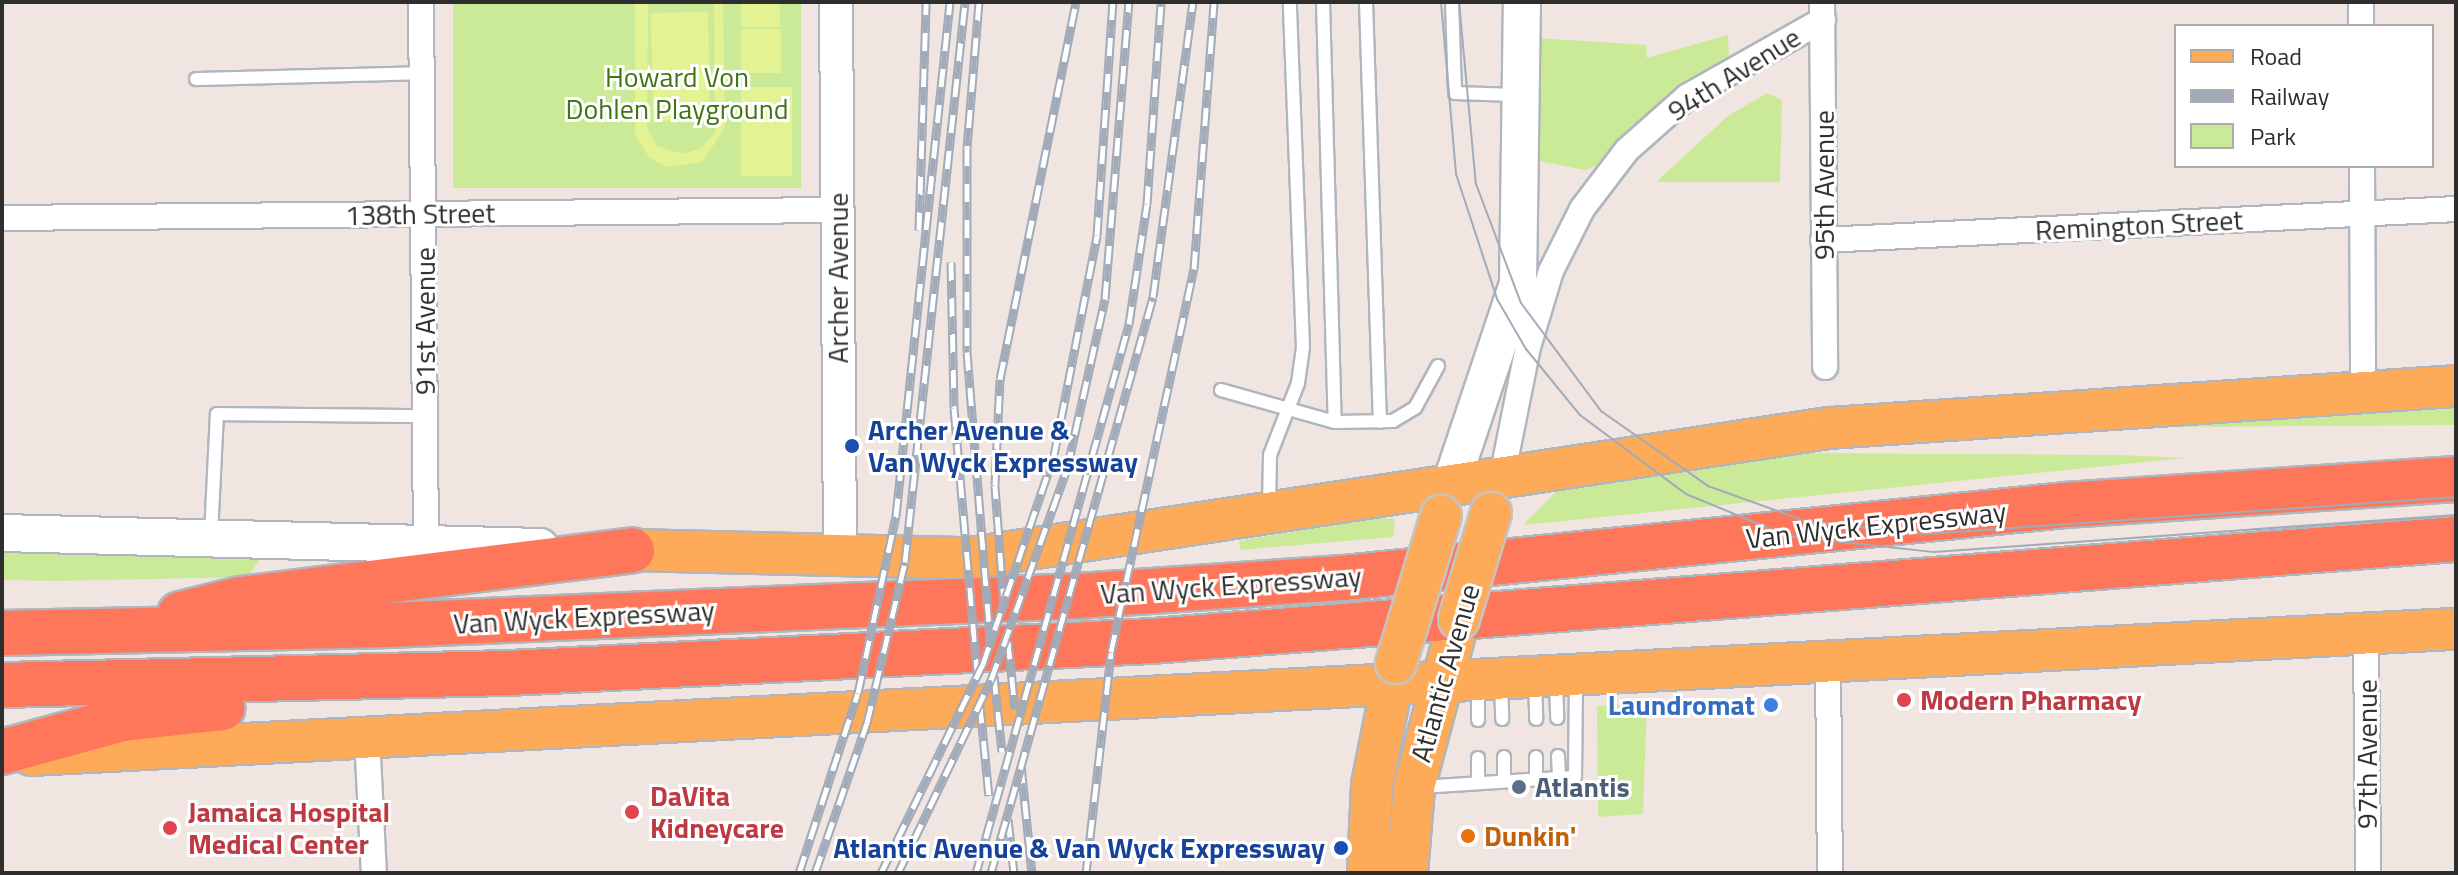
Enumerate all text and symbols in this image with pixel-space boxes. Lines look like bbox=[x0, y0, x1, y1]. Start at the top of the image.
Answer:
street label: 94th Avenue bbox=[1662, 20, 1806, 128]
legend bbox=[2174, 24, 2434, 168]
text: Road bbox=[2250, 38, 2302, 74]
park label: Howard Von Dohlen Playground bbox=[565, 60, 789, 126]
text: Railway bbox=[2250, 78, 2329, 114]
street label: 95th Avenue bbox=[1807, 110, 1841, 260]
text: Park bbox=[2250, 118, 2296, 154]
street label: Archer Avenue bbox=[821, 193, 855, 363]
street label: 138th Street bbox=[345, 196, 495, 232]
street label: Remington Street bbox=[2034, 203, 2244, 247]
street label: 91st Avenue bbox=[408, 247, 442, 395]
place label: Archer Avenue & Van Wyck Expressway bbox=[868, 413, 1138, 479]
marker: Archer Avenue & Van Wyck Expressway bbox=[843, 437, 861, 455]
street label: Van Wyck Expressway bbox=[1744, 495, 2008, 555]
street label: Van Wyck Expressway bbox=[1099, 559, 1363, 611]
street label: Atlantic Avenue bbox=[1404, 580, 1486, 766]
street label: Van Wyck Expressway bbox=[452, 593, 716, 641]
street label: 97th Avenue bbox=[2350, 679, 2384, 829]
place label: Modern Pharmacy bbox=[1920, 683, 2141, 717]
place label: Laundromat bbox=[1608, 688, 1755, 722]
marker: Modern Pharmacy bbox=[1895, 691, 1913, 709]
marker: Laundromat bbox=[1762, 696, 1780, 714]
place label: Atlantis bbox=[1535, 770, 1630, 804]
marker: Atlantis bbox=[1510, 778, 1528, 796]
place label: DaVita Kidneycare bbox=[650, 779, 784, 845]
place label: Jamaica Hospital Medical Center bbox=[188, 795, 390, 861]
marker: DaVita Kidneycare bbox=[621, 801, 643, 823]
marker: Jamaica Hospital Medical Center bbox=[159, 817, 181, 839]
place label: Dunkin' bbox=[1484, 819, 1576, 853]
marker: Dunkin' bbox=[1459, 827, 1477, 845]
place label: Atlantic Avenue & Van Wyck Expressway bbox=[833, 831, 1325, 865]
marker: Atlantic Avenue & Van Wyck Expressway bbox=[1332, 839, 1350, 857]

